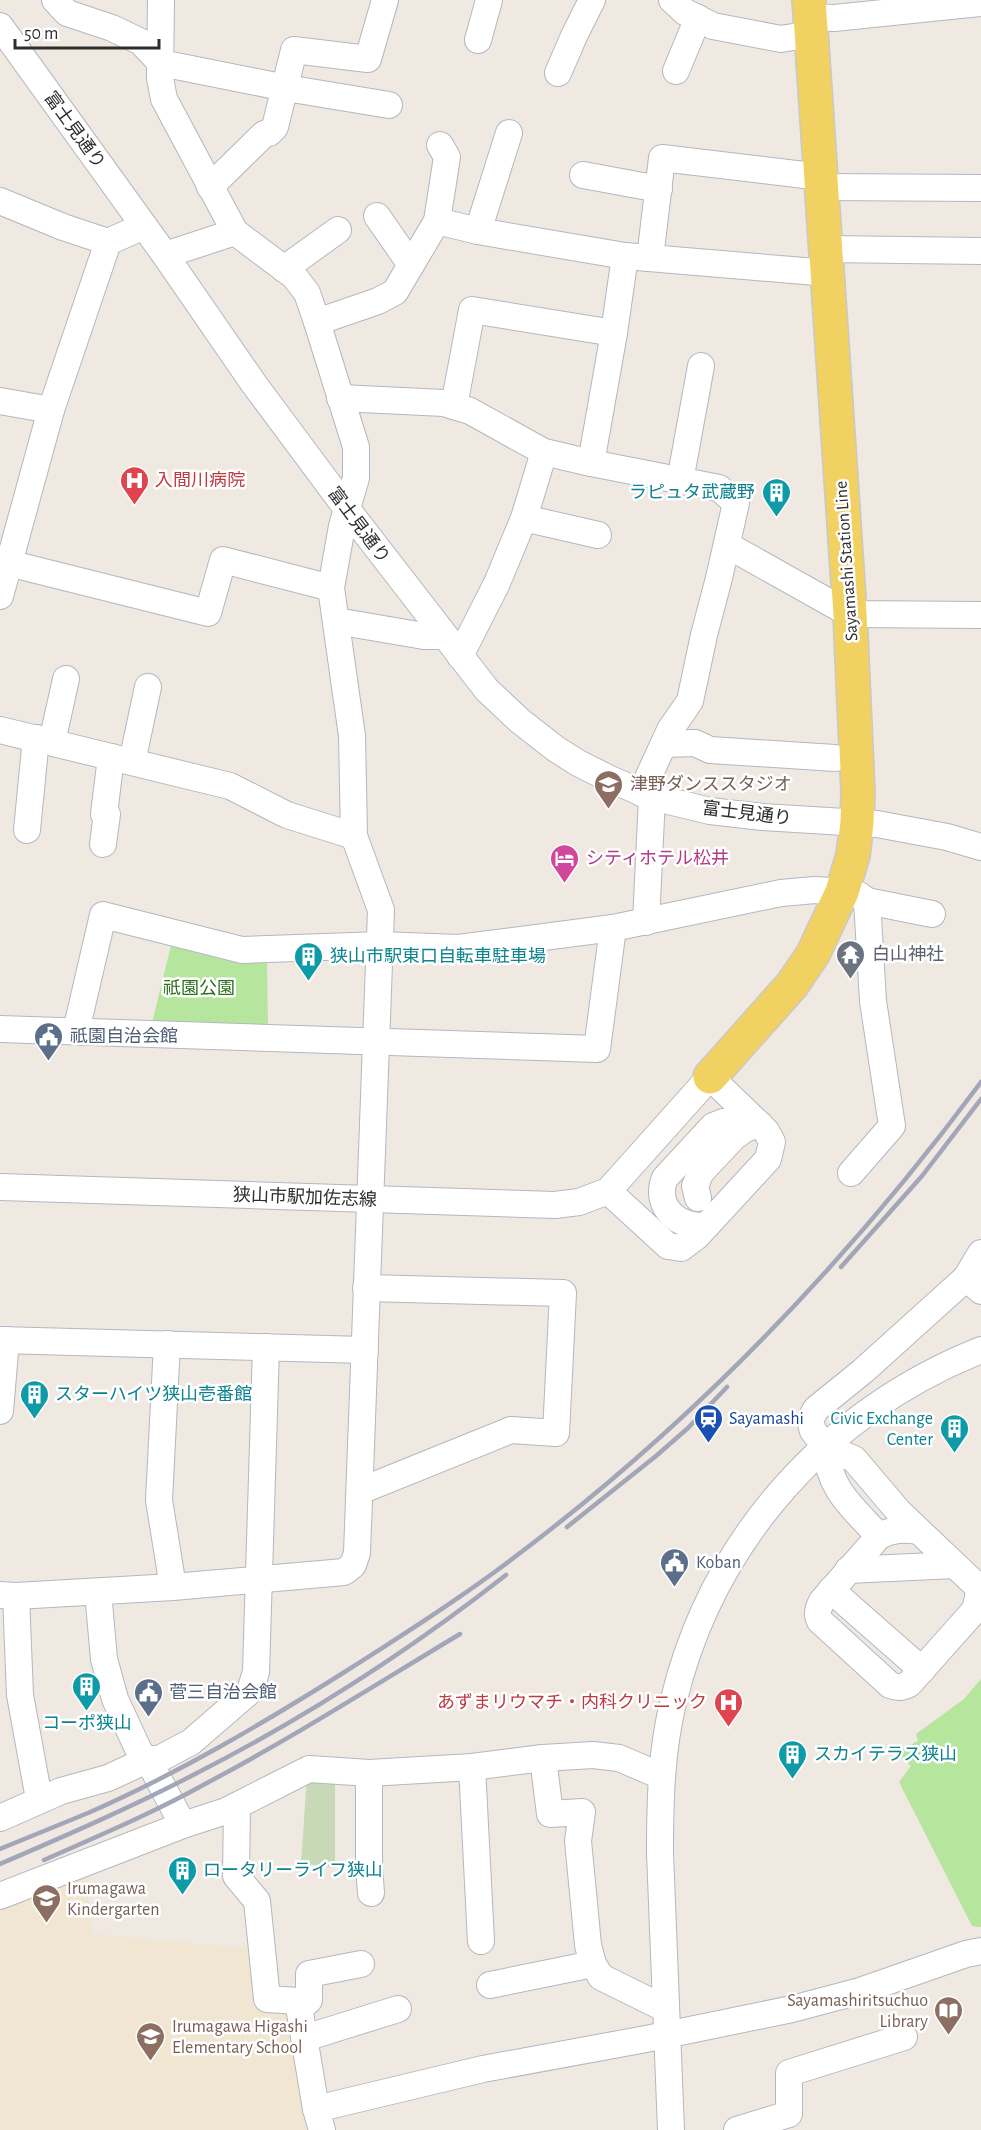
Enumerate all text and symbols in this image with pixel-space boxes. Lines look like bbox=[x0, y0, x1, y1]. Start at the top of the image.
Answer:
scale bar bbox=[15, 12, 159, 50]
text: 50 m bbox=[24, 25, 58, 43]
street label: 富士見通り bbox=[40, 88, 109, 172]
hospital icon: 入間川病院 bbox=[118, 464, 150, 506]
place label: 入間川病院 bbox=[155, 471, 245, 490]
building icon: ラピュタ武蔵野 bbox=[760, 476, 792, 518]
street label: Sayamashi Station Line bbox=[832, 480, 862, 642]
place label: ラピュタ武蔵野 bbox=[629, 483, 755, 502]
street label: 富士見通り bbox=[324, 484, 393, 567]
school or university icon: 津野ダンススタジオ bbox=[593, 768, 625, 810]
place label: 津野ダンススタジオ bbox=[630, 774, 792, 794]
street label: 富士見通り bbox=[701, 799, 793, 828]
hotel icon: シティホテル松井 bbox=[549, 842, 581, 884]
place label: シティホテル松井 bbox=[586, 848, 729, 868]
temple icon: 白山神社 bbox=[835, 938, 867, 980]
building icon: 狭山市駅東口自転車駐車場 bbox=[293, 940, 325, 982]
place label: 白山神社 bbox=[872, 944, 944, 964]
place label: 狭山市駅東口自転車駐車場 bbox=[330, 946, 546, 966]
park label: 祇園公園 bbox=[163, 979, 235, 998]
public building icon: 祇園自治会館 bbox=[33, 1020, 65, 1062]
place label: 祇園自治会館 bbox=[70, 1026, 178, 1046]
street label: 狭山市駅加佐志線 bbox=[233, 1184, 377, 1210]
building icon: スターハイツ狭山壱番館 bbox=[18, 1378, 50, 1420]
place label: スターハイツ狭山壱番館 bbox=[55, 1385, 252, 1404]
station icon: Sayamashi bbox=[692, 1402, 724, 1444]
place label: Sayamashi bbox=[729, 1410, 804, 1428]
place label: Civic Exchange Center bbox=[830, 1410, 933, 1449]
building icon: Civic Exchange Center bbox=[938, 1412, 970, 1454]
public building icon: Koban bbox=[659, 1546, 691, 1588]
place label: Koban bbox=[696, 1554, 741, 1572]
building icon: コーポ狭山 bbox=[71, 1670, 103, 1712]
public building icon: 菅三自治会館 bbox=[132, 1676, 164, 1718]
place label: 菅三自治会館 bbox=[169, 1682, 277, 1702]
hospital icon: あずまリウマチ・内科クリニック bbox=[712, 1686, 744, 1728]
place label: あずまリウマチ・内科クリニック bbox=[437, 1693, 707, 1712]
place label: コーポ狭山 bbox=[42, 1714, 132, 1733]
building icon: スカイテラス狭山 bbox=[777, 1738, 809, 1780]
place label: スカイテラス狭山 bbox=[814, 1745, 957, 1764]
building icon: ロータリーライフ狭山 bbox=[166, 1854, 198, 1896]
place label: ロータリーライフ狭山 bbox=[203, 1861, 383, 1880]
place label: Irumagawa Kindergarten bbox=[67, 1880, 159, 1919]
school or university icon: Irumagawa Kindergarten bbox=[30, 1882, 62, 1924]
place label: Sayamashiritsuchuo Library bbox=[787, 1992, 928, 2031]
library icon: Sayamashiritsuchuo Library bbox=[933, 1994, 965, 2036]
place label: Irumagawa Higashi Elementary School bbox=[172, 2018, 308, 2057]
school or university icon: Irumagawa Higashi Elementary School bbox=[135, 2020, 167, 2062]

